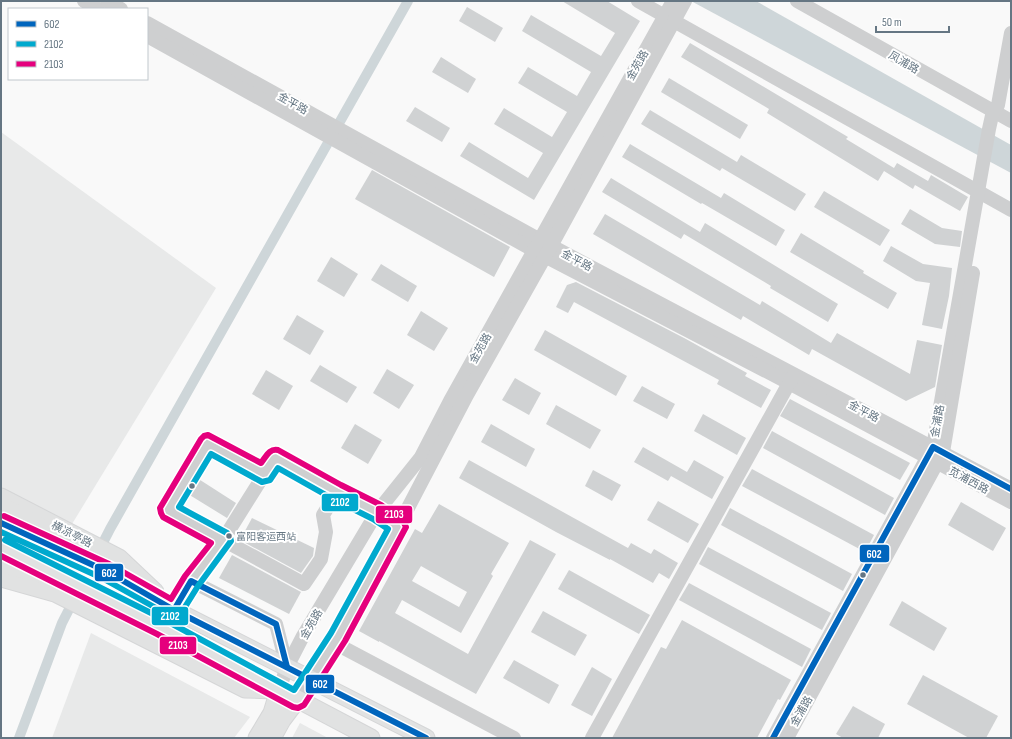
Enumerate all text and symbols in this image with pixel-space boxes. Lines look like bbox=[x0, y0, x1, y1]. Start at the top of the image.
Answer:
legend bbox=[8, 8, 148, 80]
scale bar bbox=[876, 8, 949, 34]
text: 50 m bbox=[882, 15, 902, 30]
text: 602 bbox=[44, 17, 60, 32]
text: 2102 bbox=[44, 37, 64, 52]
street label: 金苑路 bbox=[624, 48, 651, 83]
street label: 凤浦路 bbox=[886, 49, 921, 76]
text: 2103 bbox=[44, 57, 64, 72]
street label: 金平路 bbox=[275, 90, 310, 117]
street label: 金平路 bbox=[559, 247, 594, 274]
street label: 金苑路 bbox=[467, 331, 494, 366]
street label: 金平路 bbox=[846, 398, 881, 425]
street label: 金浦路 bbox=[928, 404, 947, 438]
street label: 苋浦西路 bbox=[946, 464, 991, 497]
unlabelled marker bbox=[187, 481, 197, 491]
line badge: 2102 bbox=[321, 493, 359, 512]
text: 2102 bbox=[330, 496, 350, 509]
line badge: 2103 bbox=[375, 505, 413, 524]
text: 2103 bbox=[384, 508, 404, 521]
street label: 横凉亭路 bbox=[49, 519, 94, 550]
marker: 富阳客运西站 bbox=[224, 531, 234, 541]
place label: 富阳客运西站 bbox=[236, 531, 296, 543]
line badge: 602 bbox=[859, 544, 890, 563]
text: 602 bbox=[866, 548, 882, 561]
line badge: 602 bbox=[94, 563, 124, 582]
text: 602 bbox=[101, 567, 117, 580]
unlabelled marker bbox=[858, 570, 868, 580]
line badge: 2102 bbox=[151, 606, 189, 626]
street label: 金苑路 bbox=[298, 607, 325, 642]
text: 2102 bbox=[160, 610, 180, 623]
line badge: 2103 bbox=[159, 636, 197, 655]
text: 2103 bbox=[168, 639, 188, 652]
line badge: 602 bbox=[305, 674, 335, 694]
text: 602 bbox=[312, 678, 328, 691]
street label: 金浦路 bbox=[788, 694, 815, 729]

